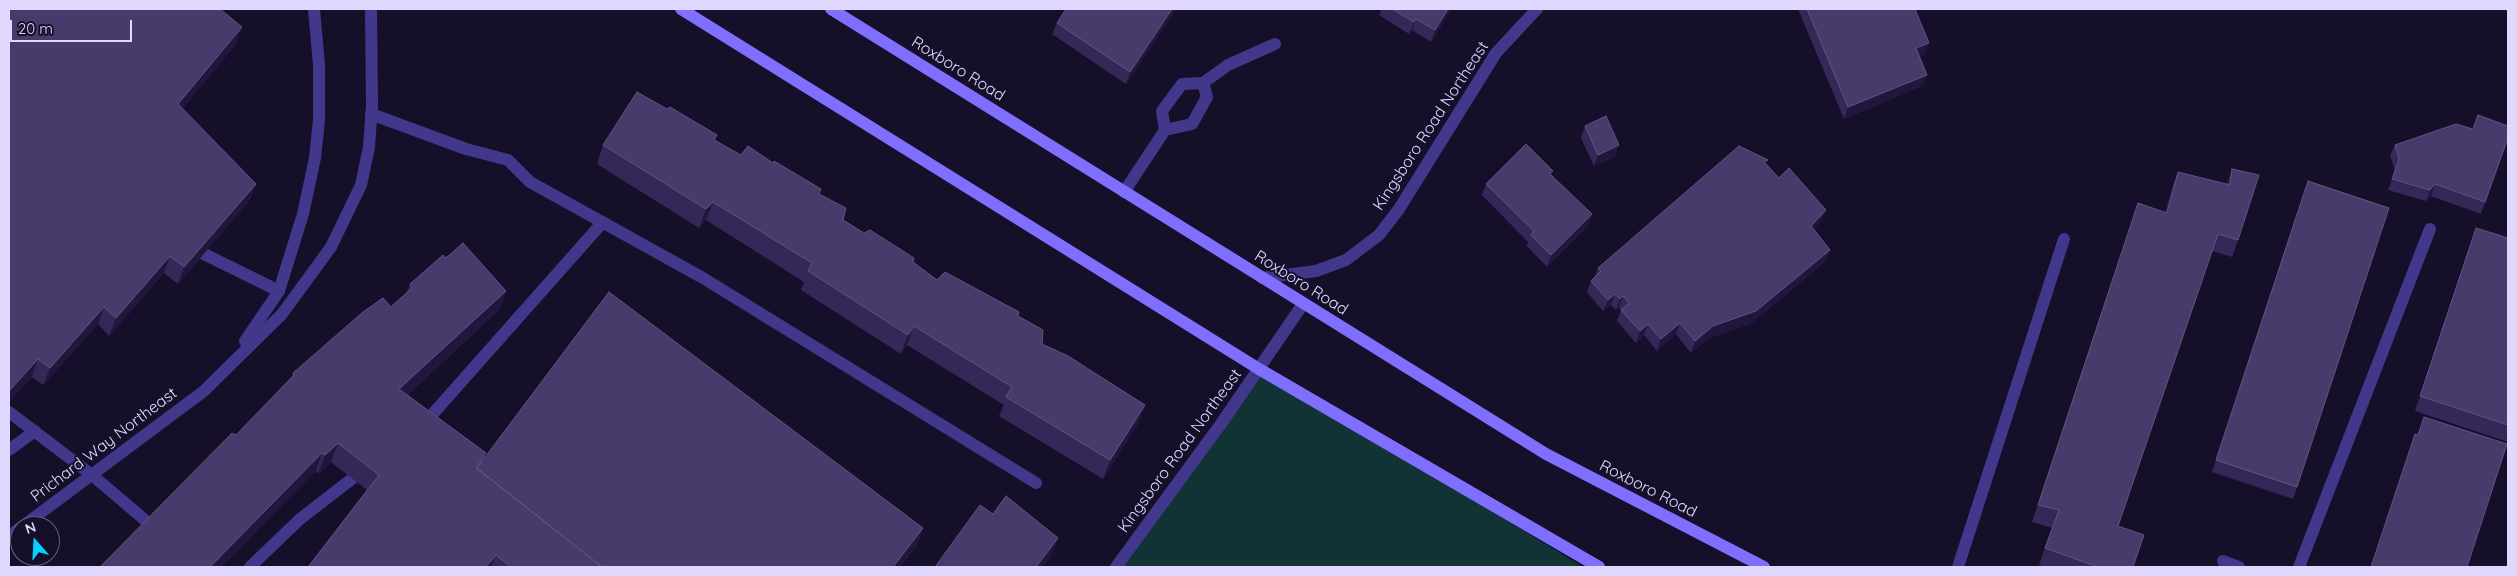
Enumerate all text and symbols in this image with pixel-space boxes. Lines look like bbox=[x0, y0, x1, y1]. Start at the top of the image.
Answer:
scale bar bbox=[12, 10, 135, 42]
text: 20 m bbox=[18, 19, 53, 38]
street label: Roxboro Road bbox=[908, 33, 1008, 105]
street label: Kingsboro Road Northeast bbox=[1369, 38, 1493, 214]
street label: Roxboro Road bbox=[1251, 247, 1351, 319]
street label: Kingsboro Road Northeast bbox=[1114, 365, 1246, 537]
street label: Prichard Way Northeast bbox=[27, 384, 181, 506]
street label: Roxboro Road bbox=[1596, 456, 1700, 522]
north arrow bbox=[10, 516, 60, 566]
text: N bbox=[23, 518, 38, 538]

